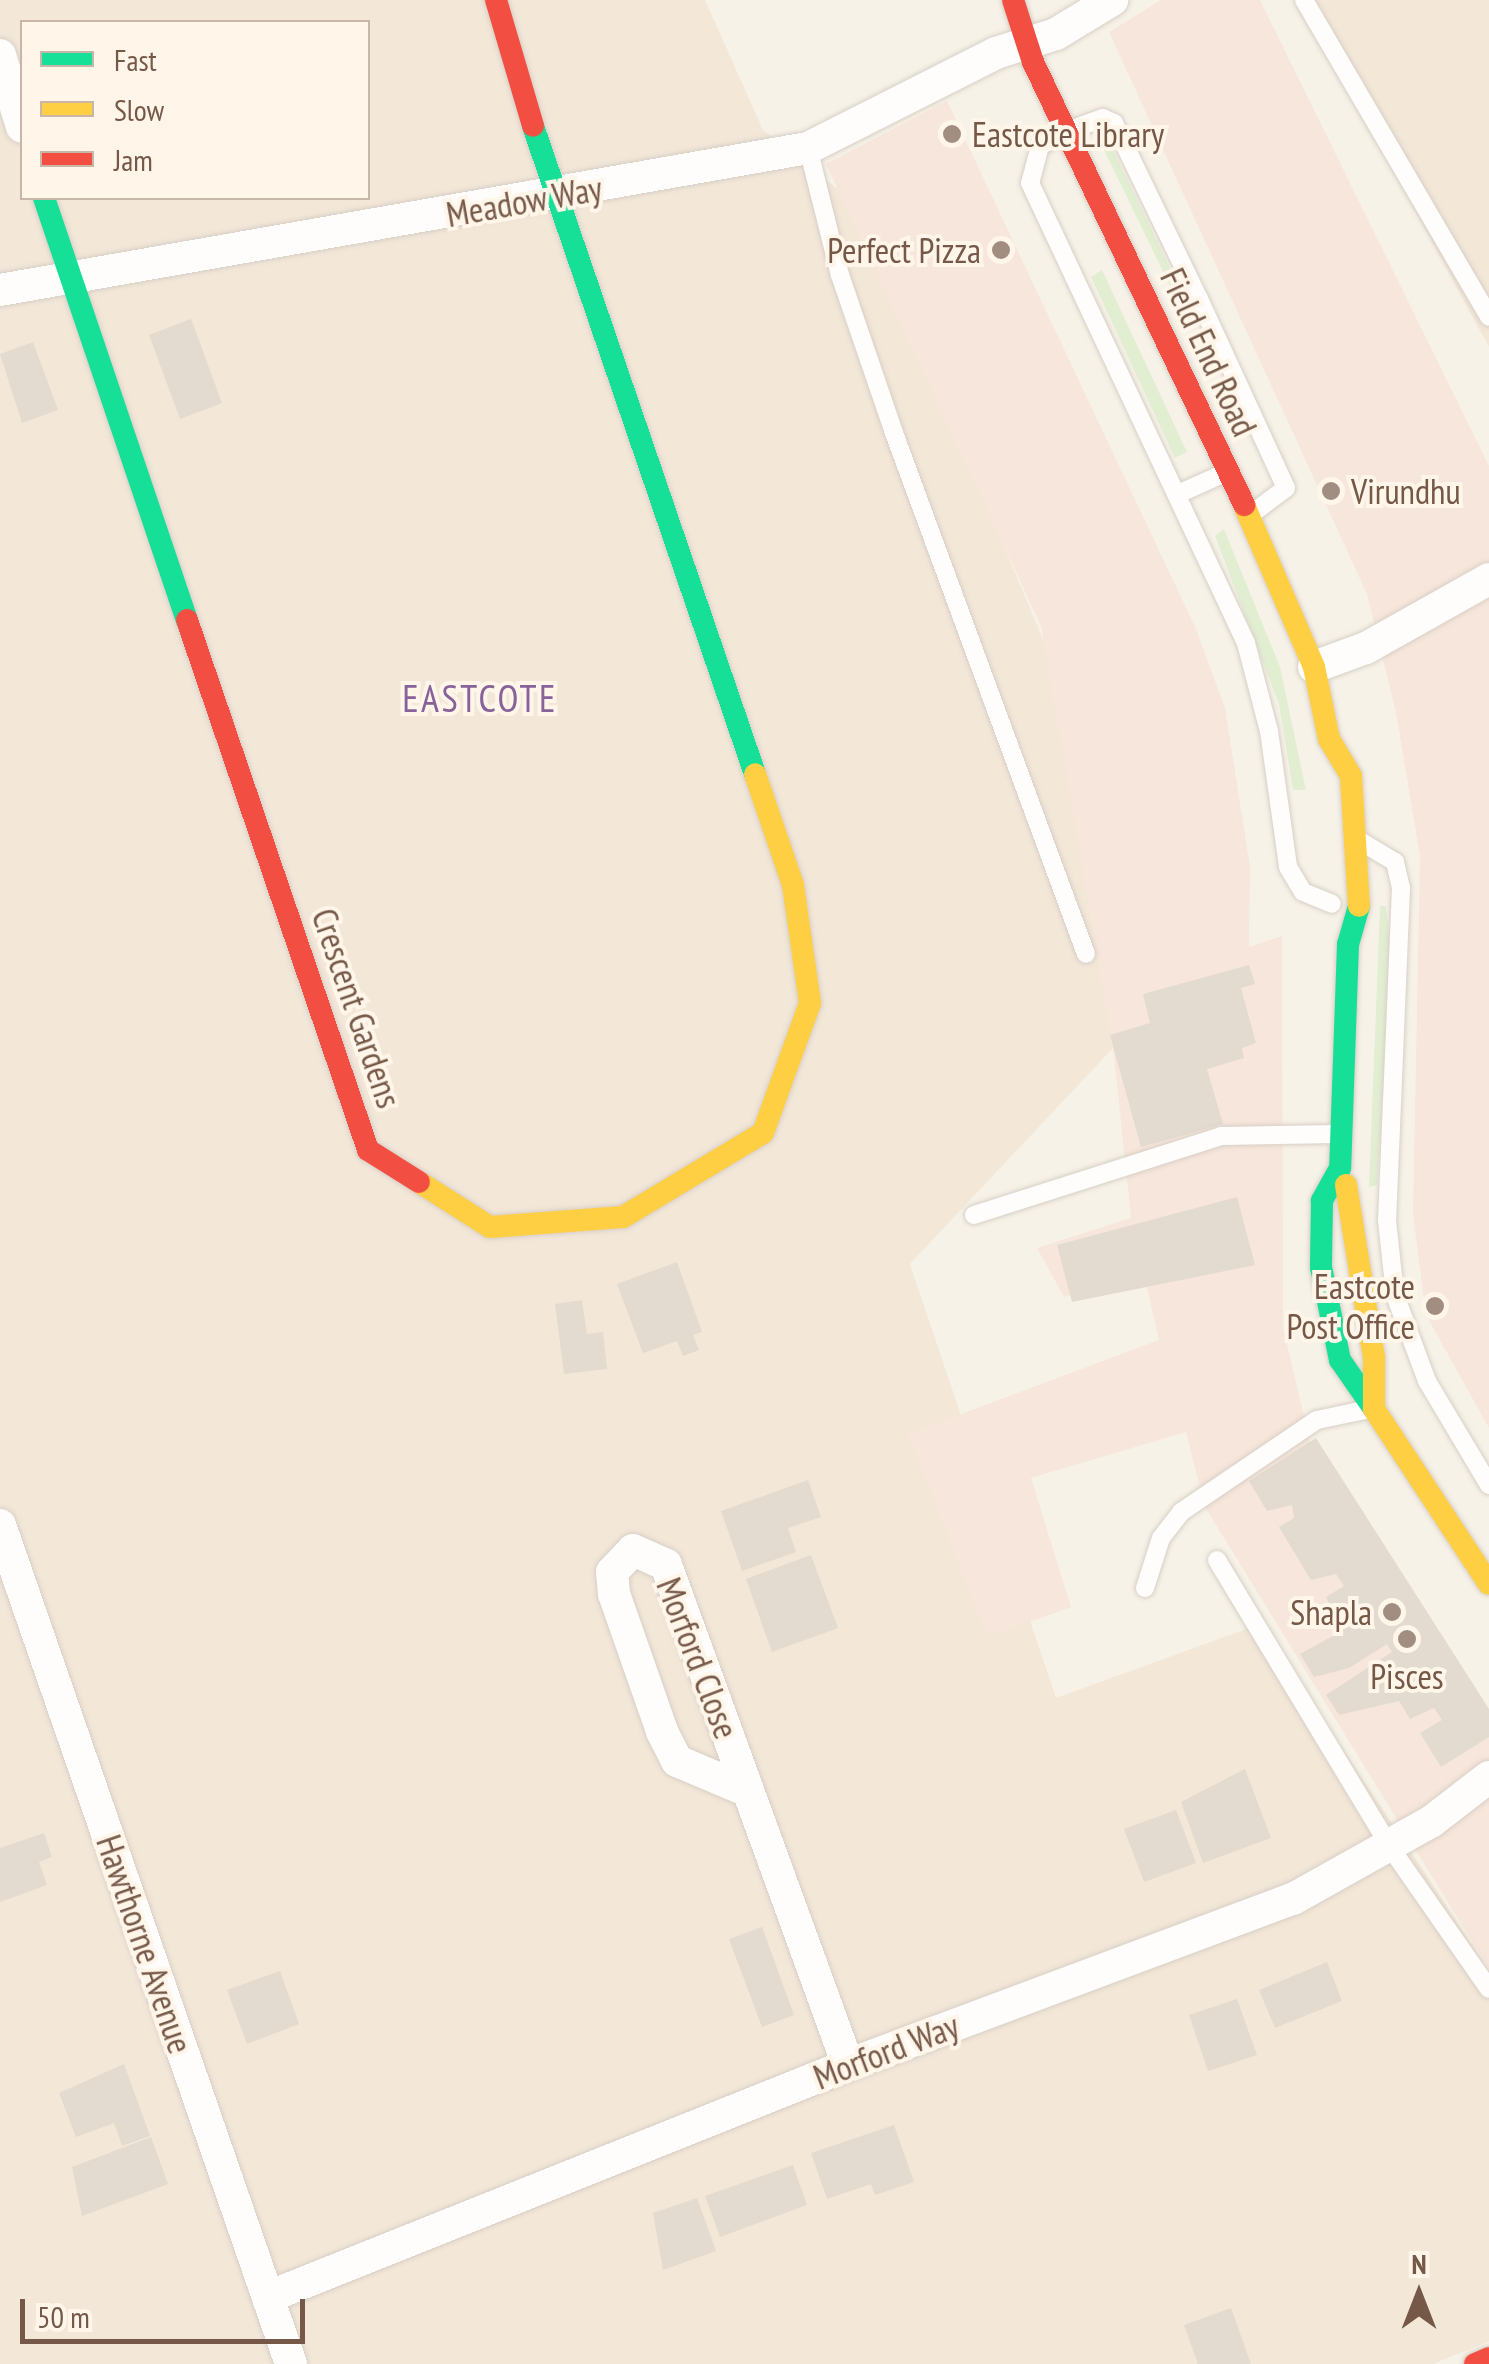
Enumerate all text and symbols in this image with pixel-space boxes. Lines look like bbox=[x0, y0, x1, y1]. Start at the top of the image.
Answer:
legend bbox=[20, 20, 370, 200]
text: Fast bbox=[114, 40, 157, 79]
text: Slow bbox=[114, 90, 164, 129]
place label: Eastcote Library bbox=[972, 113, 1164, 155]
marker: Eastcote Library bbox=[941, 123, 963, 145]
text: Jam bbox=[114, 140, 153, 179]
street label: Meadow Way bbox=[442, 167, 606, 235]
place label: Perfect Pizza bbox=[827, 229, 981, 271]
marker: Perfect Pizza bbox=[990, 239, 1012, 261]
street label: Field End Road bbox=[1152, 262, 1266, 442]
place label: Virundhu bbox=[1351, 470, 1461, 512]
marker: Virundhu bbox=[1320, 480, 1342, 502]
district label: EASTCOTE bbox=[402, 675, 558, 721]
street label: Crescent Gardens bbox=[303, 903, 411, 1113]
place label: Eastcote Post Office bbox=[1286, 1265, 1415, 1347]
marker: Eastcote Post Office bbox=[1424, 1295, 1446, 1317]
street label: Morford Close bbox=[648, 1572, 748, 1744]
place label: Shapla bbox=[1290, 1591, 1372, 1633]
marker: Shapla bbox=[1381, 1601, 1403, 1623]
marker: Pisces bbox=[1396, 1628, 1418, 1650]
place label: Pisces bbox=[1370, 1655, 1444, 1697]
street label: Hawthorne Avenue bbox=[88, 1829, 202, 2059]
street label: Morford Way bbox=[807, 2004, 965, 2098]
north arrow bbox=[1369, 2244, 1469, 2344]
text: N bbox=[1411, 2245, 1427, 2282]
scale bar bbox=[25, 2279, 310, 2341]
text: 50 m bbox=[37, 2297, 90, 2336]

